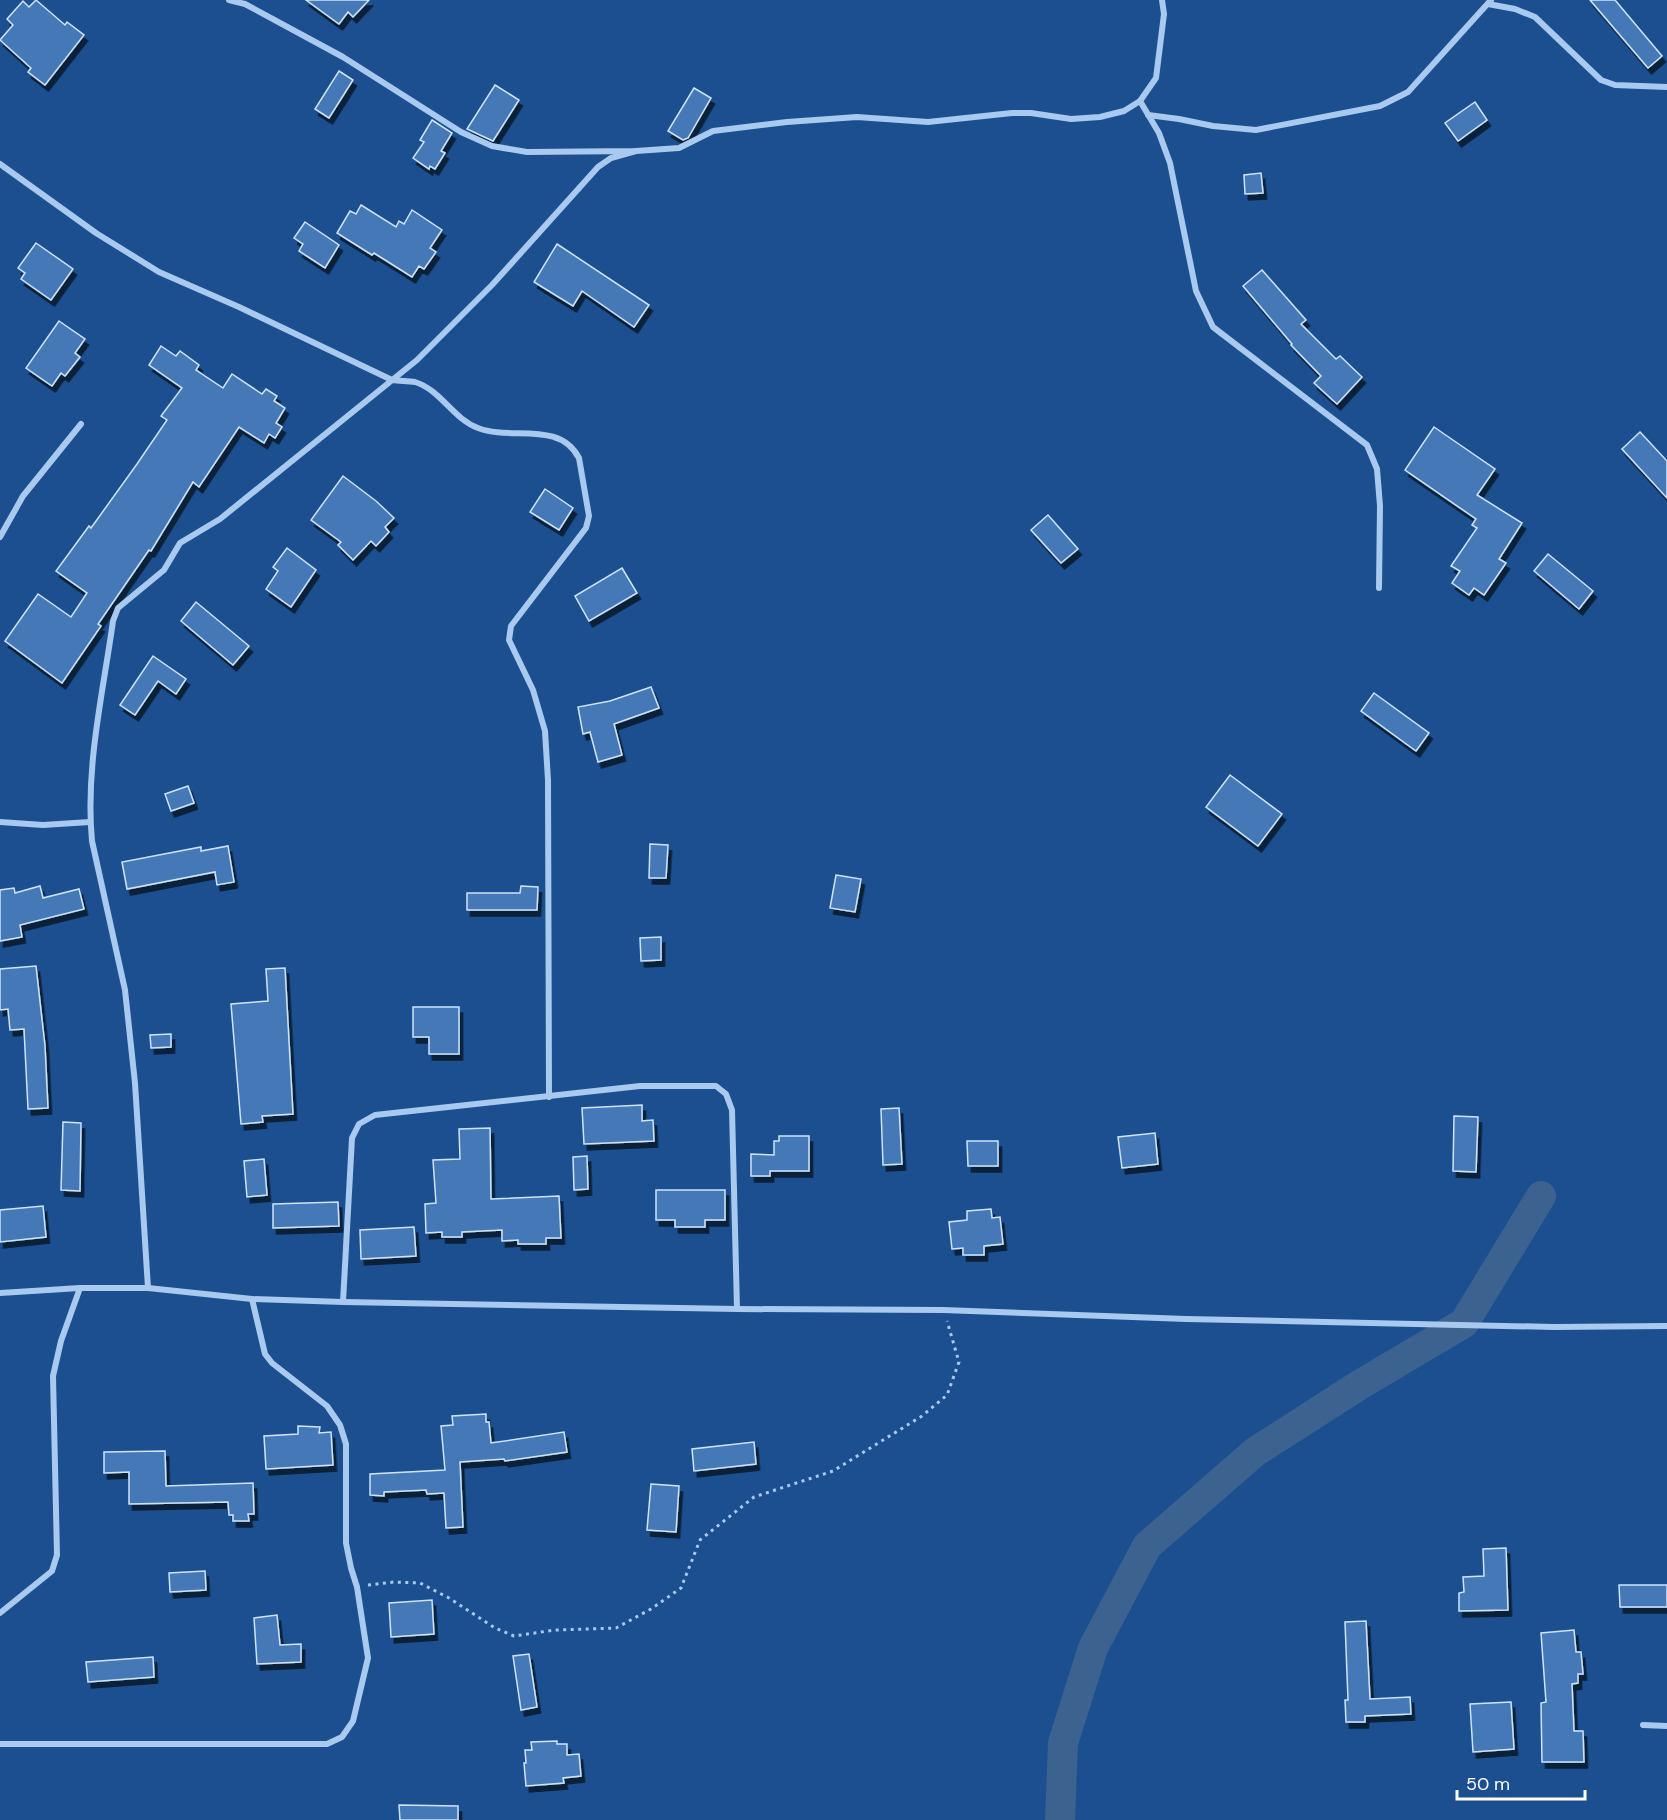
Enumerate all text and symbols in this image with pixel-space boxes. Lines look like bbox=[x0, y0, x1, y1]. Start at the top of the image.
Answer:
scale bar bbox=[1457, 1763, 1584, 1801]
text: 50 m bbox=[1466, 1772, 1510, 1796]

